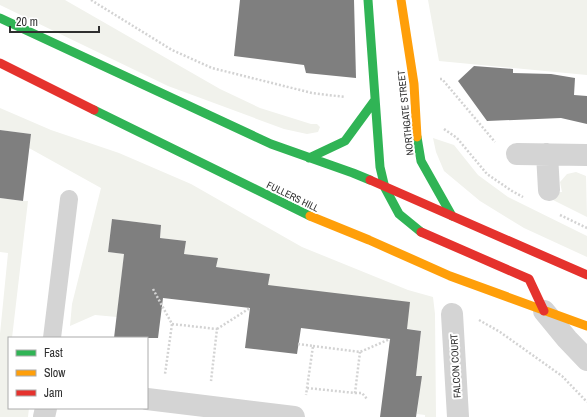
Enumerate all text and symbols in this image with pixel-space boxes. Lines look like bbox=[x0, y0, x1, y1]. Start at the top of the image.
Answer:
scale bar bbox=[10, 8, 99, 34]
text: 20 m bbox=[16, 14, 38, 30]
street label: NORTHGATE STREET bbox=[395, 70, 416, 156]
street label: FULLERS HILL bbox=[265, 178, 321, 215]
street label: FALCON COURT bbox=[447, 334, 464, 398]
legend bbox=[8, 337, 148, 409]
text: Fast bbox=[44, 345, 63, 361]
text: Slow bbox=[44, 365, 66, 381]
text: Jam bbox=[44, 385, 63, 401]

